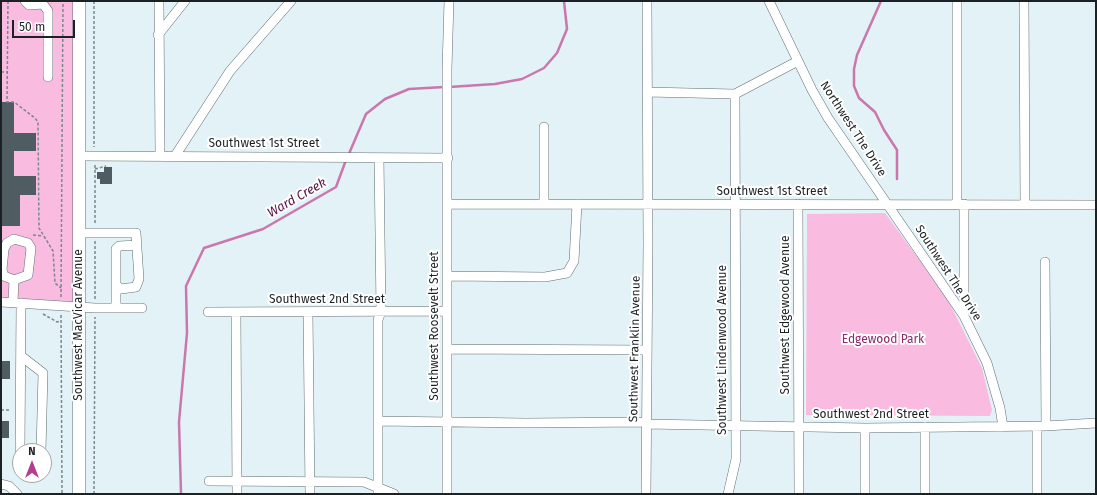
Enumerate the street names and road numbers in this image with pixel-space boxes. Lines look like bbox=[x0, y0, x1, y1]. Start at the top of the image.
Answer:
street label: Northwest The Drive bbox=[817, 79, 889, 179]
street label: Southwest 1st Street bbox=[208, 137, 320, 151]
street label: Southwest 1st Street bbox=[716, 185, 828, 199]
street label: Southwest The Drive bbox=[912, 222, 984, 324]
street label: Southwest Edgewood Avenue bbox=[779, 236, 793, 394]
street label: Southwest MacVicar Avenue bbox=[72, 249, 86, 401]
street label: Southwest Roosevelt Street bbox=[428, 251, 442, 401]
street label: Southwest Lindenwood Avenue bbox=[716, 265, 730, 435]
street label: Southwest Franklin Avenue bbox=[627, 276, 643, 422]
street label: Southwest 2nd Street bbox=[269, 293, 385, 307]
street label: Southwest 2nd Street bbox=[813, 408, 929, 422]

